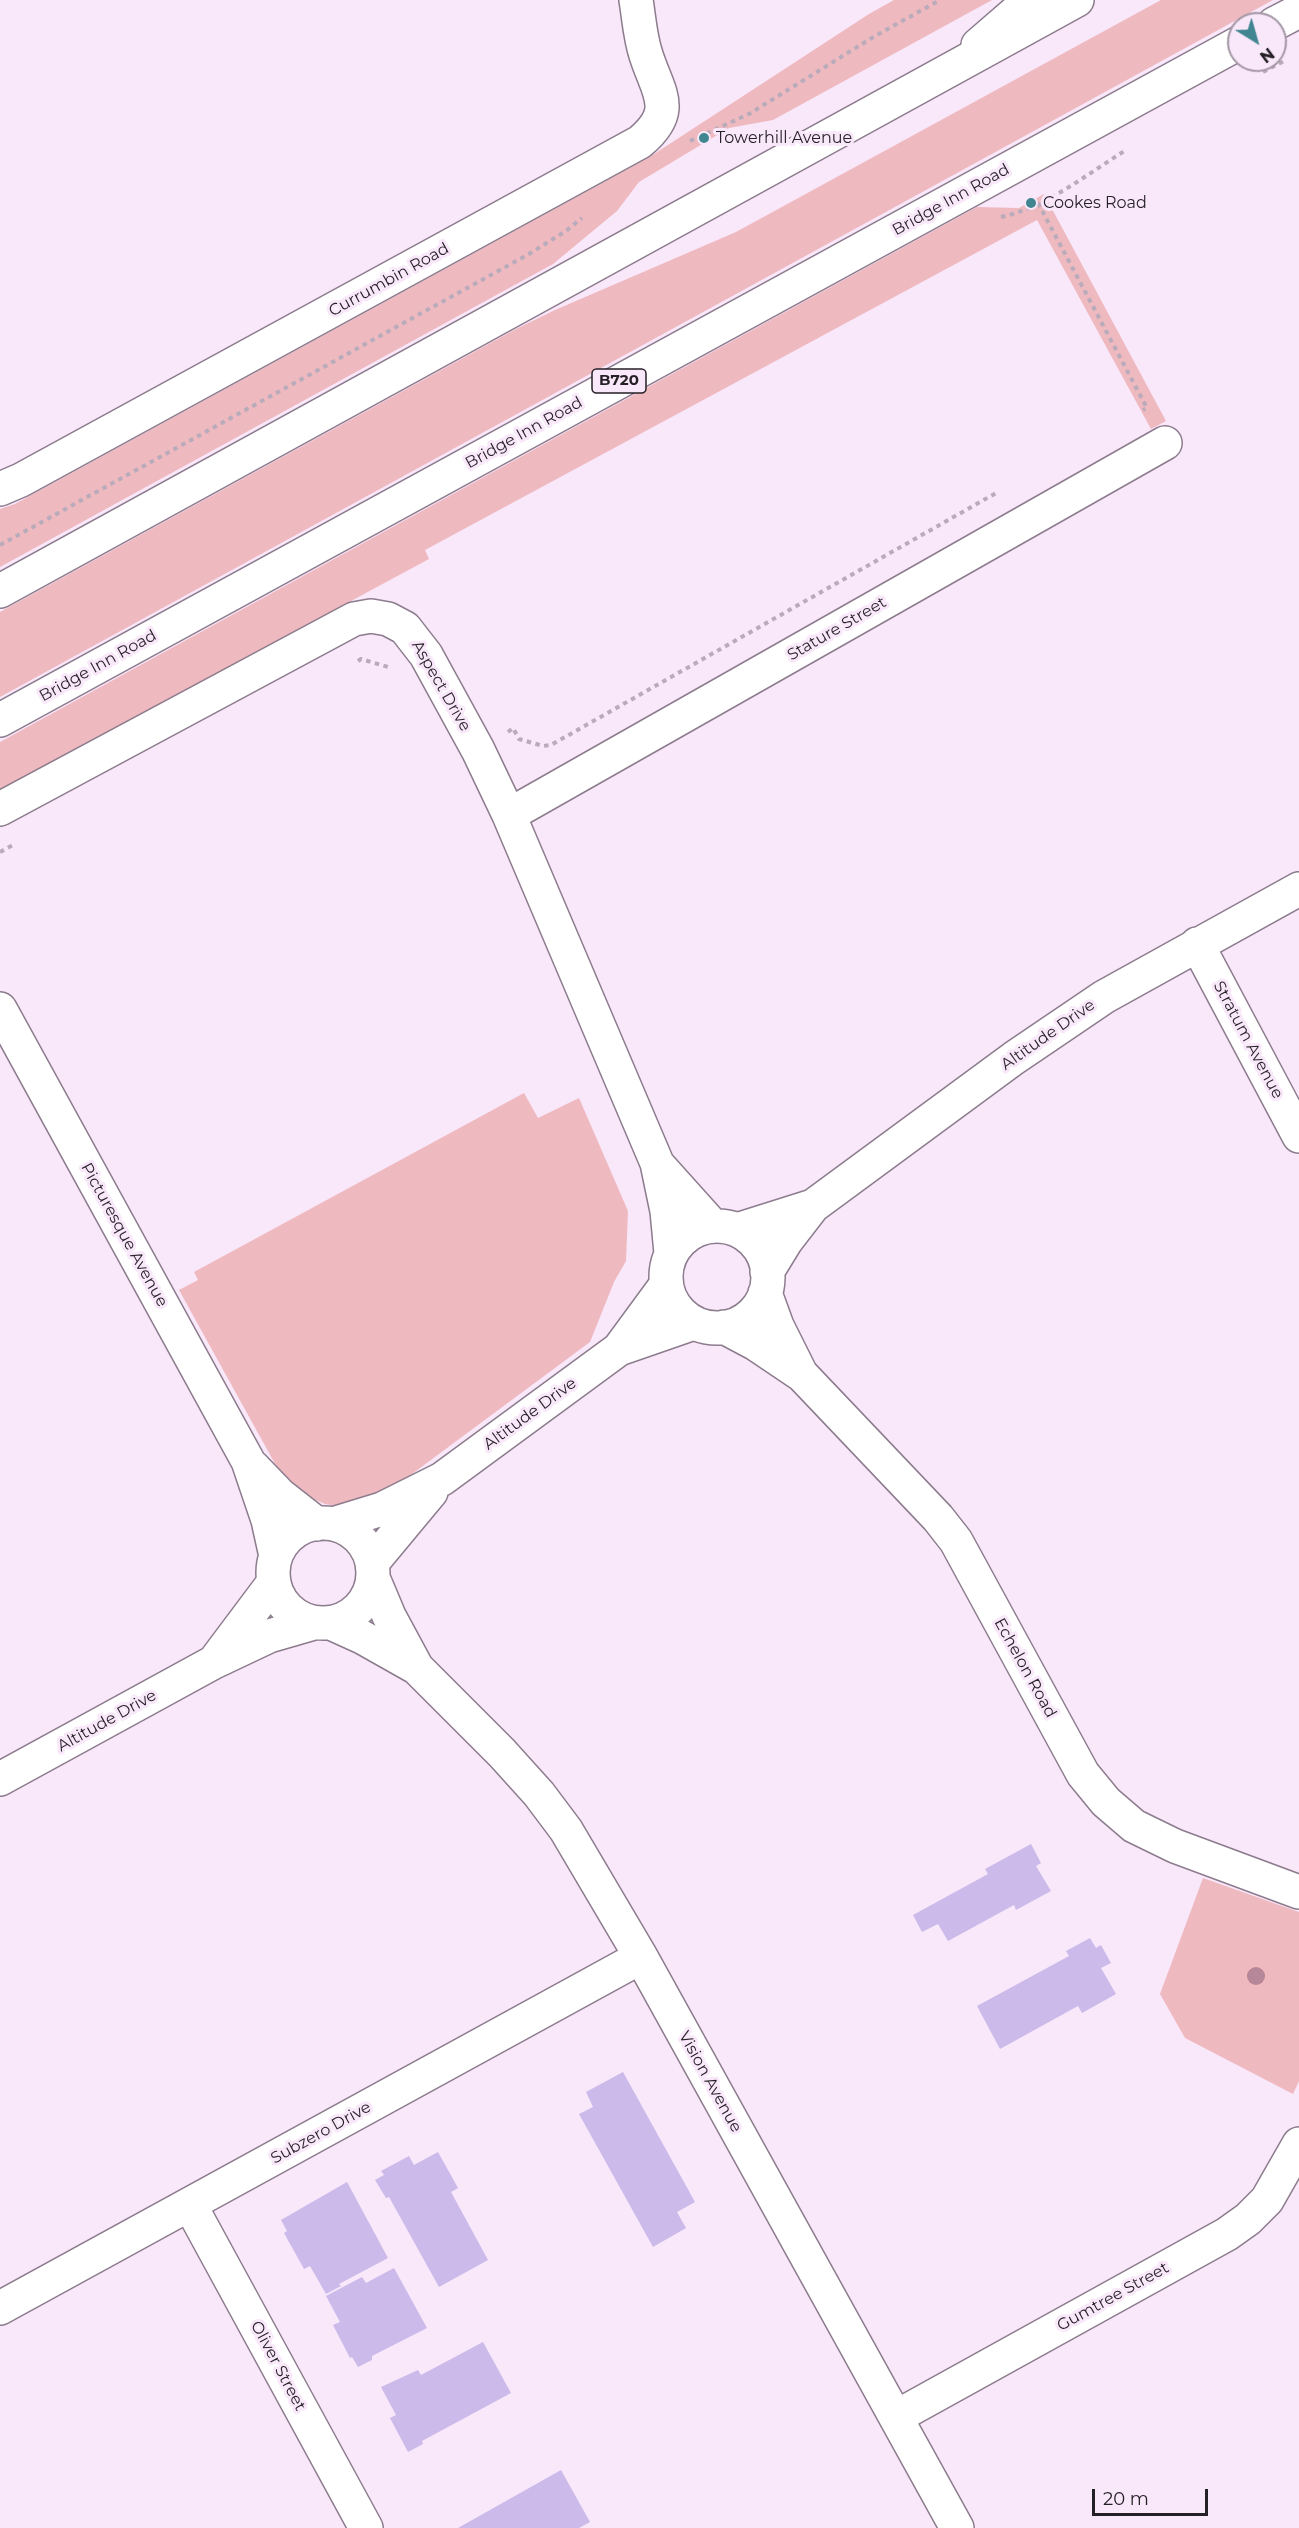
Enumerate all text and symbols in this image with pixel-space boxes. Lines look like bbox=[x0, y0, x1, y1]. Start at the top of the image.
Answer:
north arrow bbox=[1227, 12, 1287, 72]
text: N bbox=[1256, 44, 1278, 67]
place label: Towerhill Avenue bbox=[716, 128, 852, 148]
marker: Towerhill Avenue bbox=[697, 131, 711, 145]
street label: Bridge Inn Road bbox=[889, 160, 1013, 240]
place label: Cookes Road bbox=[1043, 193, 1147, 213]
marker: Cookes Road bbox=[1024, 196, 1038, 210]
street label: Currumbin Road bbox=[326, 239, 452, 321]
road number: B720 bbox=[592, 369, 646, 393]
street label: Bridge Inn Road bbox=[462, 393, 586, 473]
street label: Stature Street bbox=[784, 593, 890, 665]
street label: Bridge Inn Road bbox=[36, 626, 160, 706]
street label: Aspect Drive bbox=[407, 637, 475, 735]
street label: Stratum Avenue bbox=[1209, 978, 1287, 1102]
street label: Altitude Drive bbox=[997, 996, 1099, 1074]
street label: Picturesque Avenue bbox=[76, 1160, 172, 1310]
street label: Altitude Drive bbox=[480, 1374, 580, 1454]
street label: Echelon Road bbox=[990, 1615, 1060, 1721]
street label: Altitude Drive bbox=[54, 1686, 160, 1756]
street label: Vision Avenue bbox=[674, 2028, 746, 2136]
street label: Subzero Drive bbox=[268, 2098, 374, 2168]
street label: Gumtree Street bbox=[1054, 2258, 1172, 2336]
street label: Oliver Street bbox=[246, 2318, 310, 2414]
scale bar bbox=[1095, 2477, 1210, 2515]
text: 20 m bbox=[1103, 2488, 1149, 2510]

